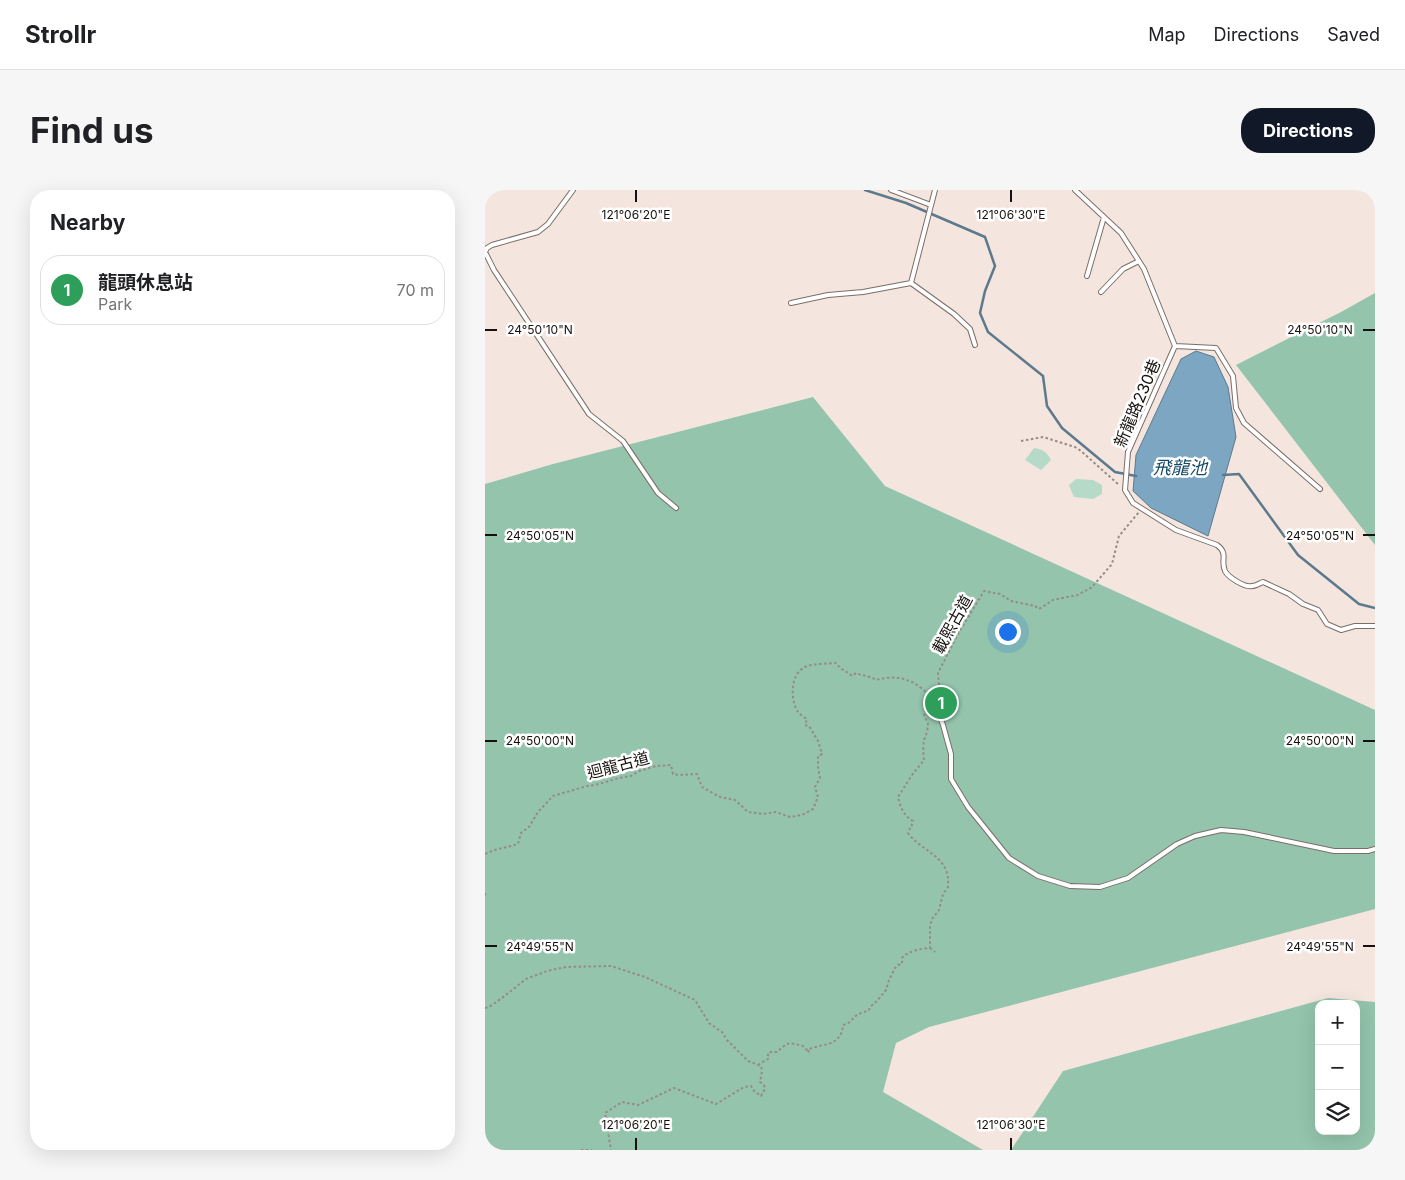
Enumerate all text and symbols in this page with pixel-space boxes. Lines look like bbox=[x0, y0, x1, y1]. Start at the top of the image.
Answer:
text: Strollr bbox=[25, 20, 96, 49]
text: Map bbox=[1148, 24, 1186, 45]
text: Directions bbox=[1214, 24, 1299, 45]
text: Saved bbox=[1327, 24, 1380, 45]
button: Directions bbox=[1241, 108, 1375, 153]
text: Find us bbox=[30, 109, 154, 151]
text: 121°06'20"E bbox=[602, 207, 670, 222]
text: 121°06'30"E bbox=[977, 207, 1045, 222]
text: Nearby bbox=[50, 210, 125, 235]
text: 龍頭休息站 bbox=[98, 271, 193, 294]
text: 1 bbox=[64, 280, 70, 300]
text: 70 m bbox=[397, 280, 434, 300]
text: Park bbox=[98, 294, 132, 314]
text: 24°50'10"N bbox=[507, 322, 573, 337]
text: 24°50'10"N bbox=[1287, 322, 1353, 337]
street label: 新龍路230巷 bbox=[1109, 356, 1165, 450]
water label: 飛龍池 bbox=[1153, 457, 1209, 478]
text: 24°50'05"N bbox=[506, 528, 574, 543]
text: 24°50'05"N bbox=[1286, 528, 1354, 543]
street label: 載熙古道 bbox=[928, 591, 976, 657]
your location bbox=[995, 619, 1021, 645]
pin: 1 bbox=[925, 684, 957, 722]
text: 24°50'00"N bbox=[506, 733, 574, 748]
text: 24°50'00"N bbox=[1286, 733, 1354, 748]
street label: 迴龍古道 bbox=[584, 747, 652, 783]
text: 24°49'55"N bbox=[506, 939, 574, 954]
text: 24°49'55"N bbox=[1286, 939, 1354, 954]
map controls bbox=[1315, 1000, 1360, 1135]
button: + bbox=[1315, 1000, 1360, 1045]
button: − bbox=[1315, 1045, 1360, 1090]
button: layers bbox=[1315, 1090, 1360, 1135]
text: 121°06'20"E bbox=[602, 1117, 670, 1132]
text: 121°06'30"E bbox=[977, 1117, 1045, 1132]

